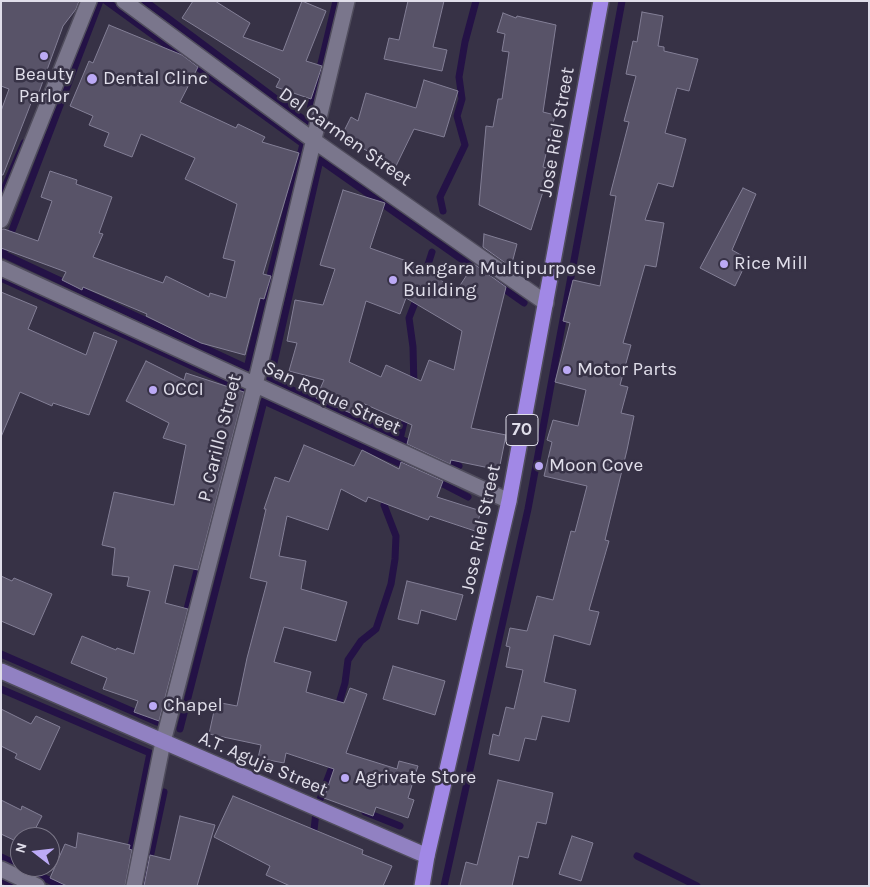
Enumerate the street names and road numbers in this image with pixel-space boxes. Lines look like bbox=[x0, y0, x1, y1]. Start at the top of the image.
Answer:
street label: Jose Riel Street bbox=[534, 65, 580, 199]
street label: Del Carmen Street bbox=[274, 83, 416, 191]
street label: San Roque Street bbox=[260, 356, 404, 440]
street label: P. Carillo Street bbox=[193, 372, 247, 504]
road number: 70 bbox=[506, 414, 538, 446]
street label: Jose Riel Street bbox=[456, 462, 506, 596]
street label: A.T. Aguja Street bbox=[195, 727, 331, 801]

